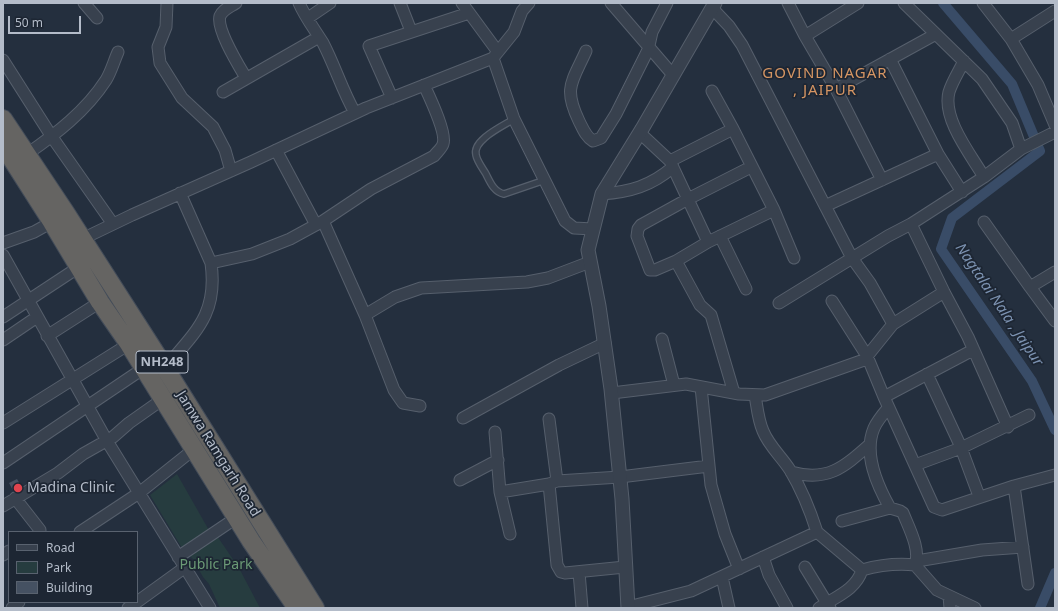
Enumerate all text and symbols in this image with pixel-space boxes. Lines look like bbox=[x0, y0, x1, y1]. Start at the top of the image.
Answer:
scale bar bbox=[10, 8, 83, 34]
text: 50 m bbox=[15, 14, 43, 31]
district label: GOVIND NAGAR , JAIPUR bbox=[762, 65, 888, 100]
water label: Nagtalai Nala , Jaipur bbox=[951, 240, 1047, 370]
road number: NH248 bbox=[136, 351, 188, 373]
street label: Jamwa Ramgarh Road bbox=[172, 388, 264, 520]
place label: Madina Clinic bbox=[27, 480, 115, 496]
marker: Madina Clinic bbox=[12, 482, 24, 494]
legend bbox=[8, 531, 138, 603]
text: Road bbox=[46, 539, 75, 556]
park label: Public Park bbox=[180, 557, 252, 573]
text: Park bbox=[46, 559, 71, 576]
text: Building bbox=[46, 579, 93, 596]

